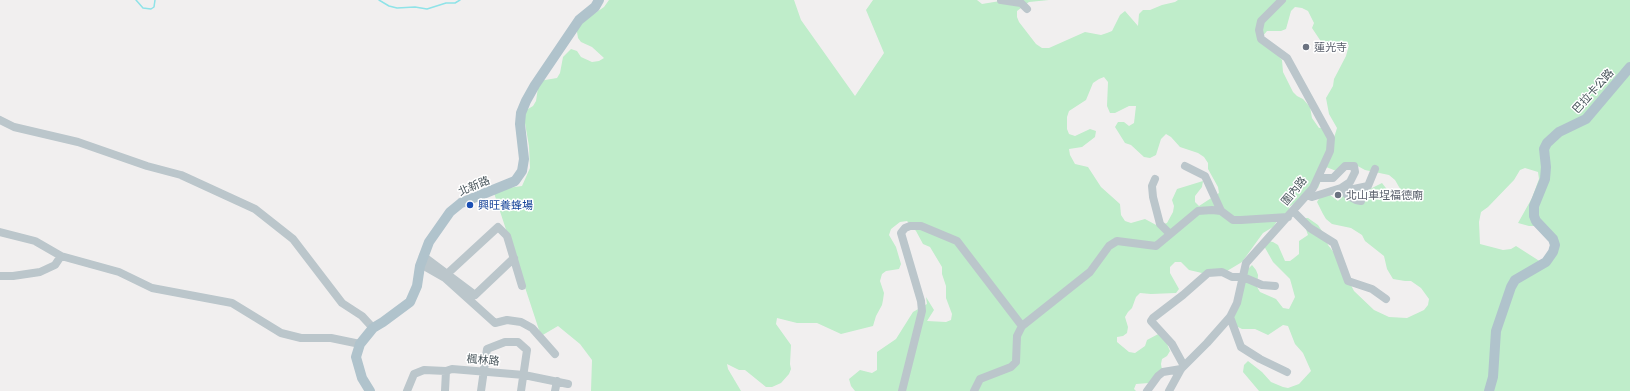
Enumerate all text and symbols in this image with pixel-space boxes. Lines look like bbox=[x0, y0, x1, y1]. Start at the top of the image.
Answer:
place label: 蓮光寺 bbox=[1314, 40, 1347, 54]
marker: 蓮光寺 bbox=[1301, 42, 1311, 52]
street label: 巴拉卡公路 bbox=[1570, 66, 1616, 116]
street label: 北新路 bbox=[456, 173, 492, 199]
street label: 圍內路 bbox=[1278, 174, 1310, 208]
place label: 北山車埕福德廟 bbox=[1346, 188, 1423, 202]
marker: 北山車埕福德廟 bbox=[1333, 190, 1343, 200]
place label: 興旺養蜂場 bbox=[478, 198, 533, 212]
marker: 興旺養蜂場 bbox=[465, 200, 475, 210]
street label: 楓林路 bbox=[466, 352, 500, 368]

